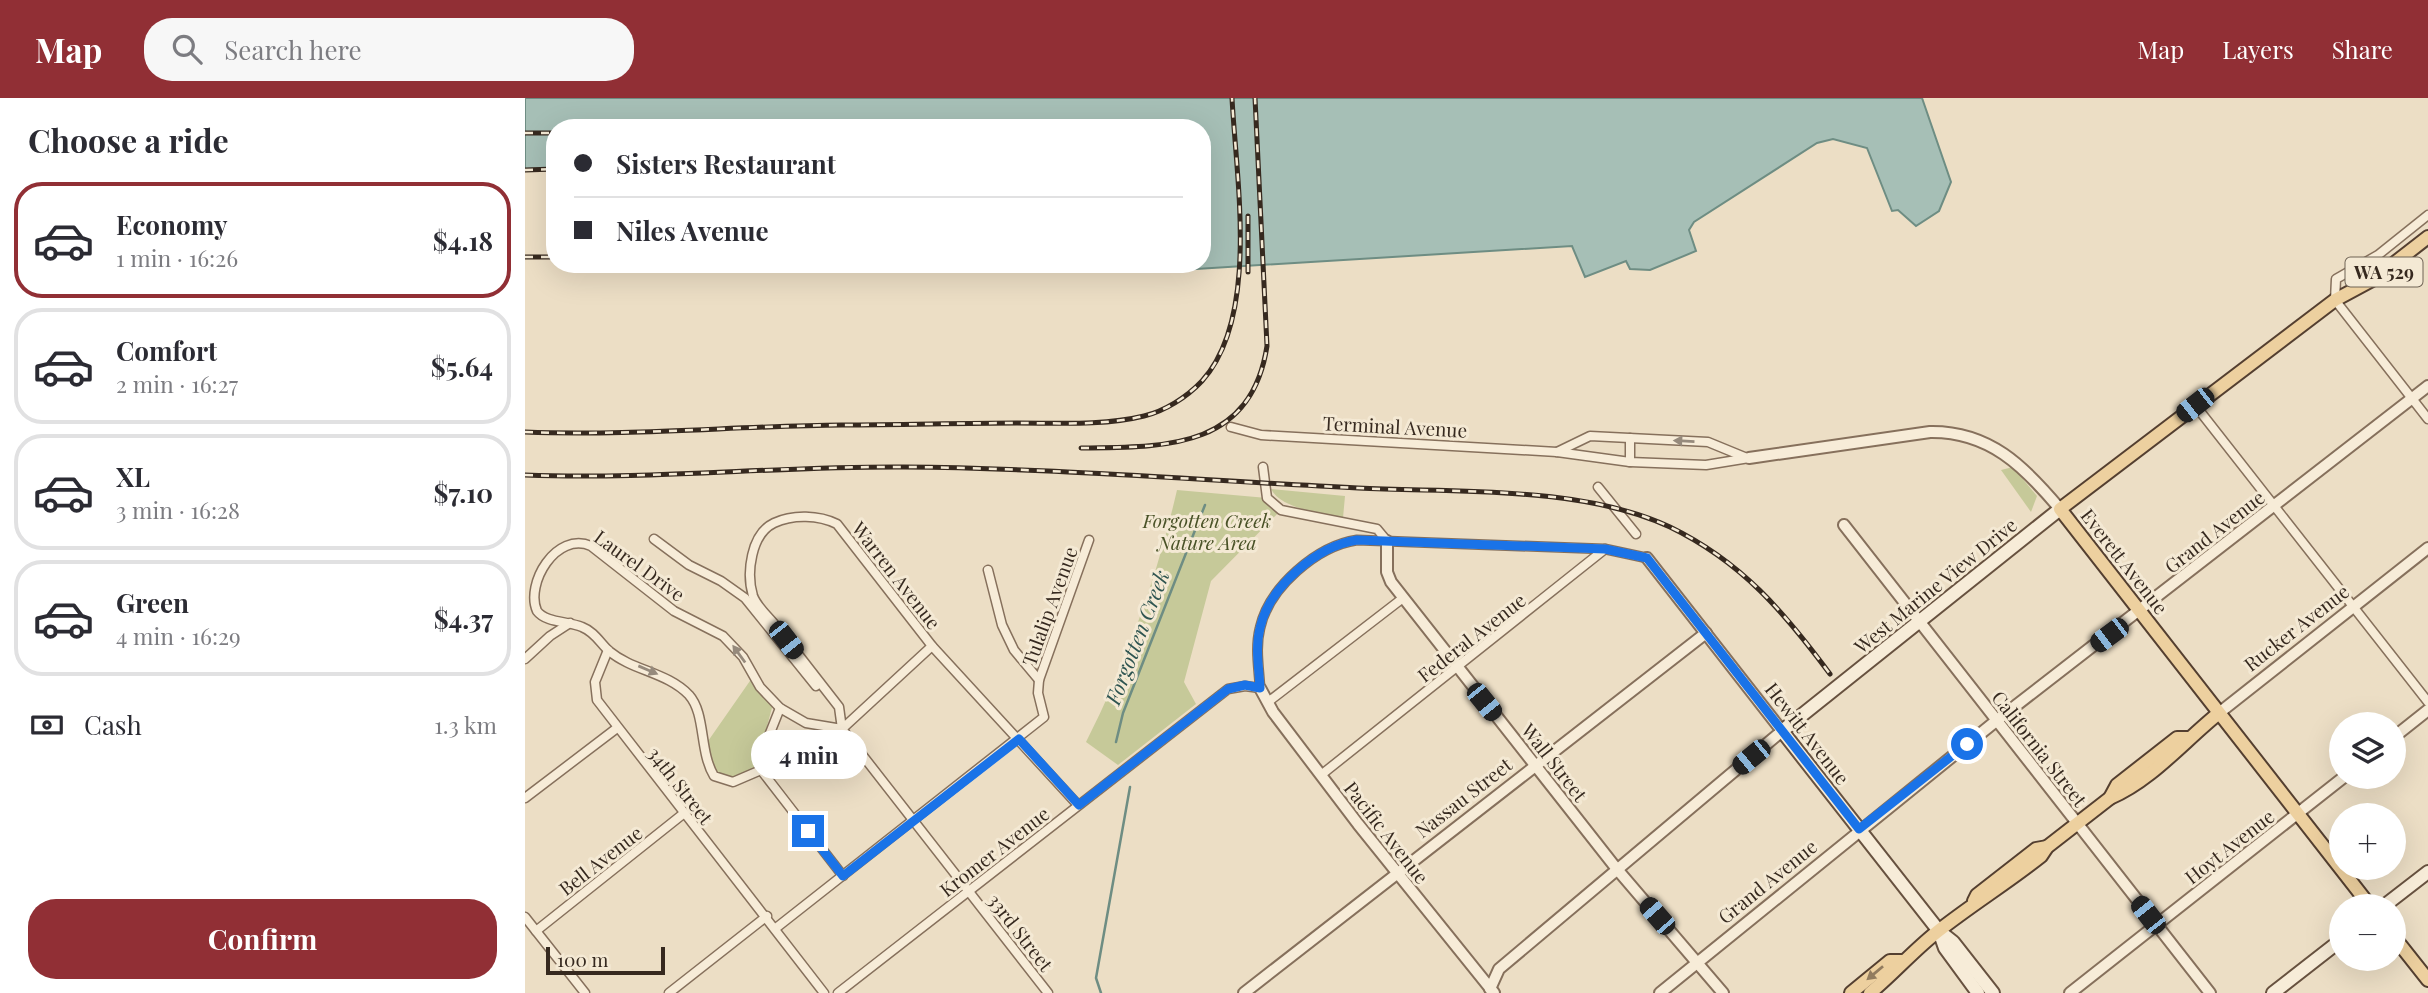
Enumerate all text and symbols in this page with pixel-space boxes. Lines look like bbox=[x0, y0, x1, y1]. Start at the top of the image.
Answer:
search box bbox=[144, 18, 634, 81]
text: Map bbox=[35, 27, 102, 71]
icon: search bbox=[168, 30, 206, 68]
text: Search here bbox=[224, 32, 362, 67]
text: Map bbox=[2138, 33, 2184, 65]
text: Layers bbox=[2222, 33, 2294, 65]
text: Share bbox=[2332, 33, 2393, 65]
text: Choose a ride bbox=[28, 118, 229, 161]
text: Sisters Restaurant bbox=[616, 146, 836, 181]
text: Economy bbox=[116, 207, 227, 242]
icon: car bbox=[32, 209, 95, 272]
text: Niles Avenue bbox=[616, 213, 769, 248]
text: $4.18 bbox=[433, 223, 493, 258]
text: 1 min · 16:26 bbox=[116, 242, 238, 273]
road number: WA 529 bbox=[2345, 258, 2423, 286]
text: Comfort bbox=[116, 333, 217, 368]
icon: car bbox=[32, 335, 95, 398]
text: $5.64 bbox=[431, 349, 493, 384]
text: 2 min · 16:27 bbox=[116, 368, 238, 399]
car bbox=[2172, 384, 2219, 426]
street label: Terminal Avenue bbox=[1322, 409, 1468, 443]
one-way arrow bbox=[1672, 435, 1694, 446]
text: XL bbox=[116, 459, 150, 494]
icon: car bbox=[32, 461, 95, 524]
text: $7.10 bbox=[433, 475, 493, 510]
street label: Grand Avenue bbox=[2159, 484, 2269, 578]
text: 3 min · 16:28 bbox=[116, 494, 240, 525]
street label: Everett Avenue bbox=[2076, 503, 2174, 619]
park label: Forgotten Creek Nature Area bbox=[1142, 507, 1271, 555]
street label: West Marine View Drive bbox=[1848, 511, 2022, 659]
street label: Warren Avenue bbox=[846, 515, 947, 634]
street label: Laurel Drive bbox=[589, 523, 691, 607]
street label: Tulalip Avenue bbox=[1015, 543, 1083, 669]
water label: Forgotten Creek bbox=[1097, 566, 1175, 709]
street label: Rucker Avenue bbox=[2238, 578, 2354, 676]
text: Green bbox=[116, 585, 189, 620]
icon: car bbox=[32, 587, 95, 650]
street label: Federal Avenue bbox=[1411, 587, 1531, 687]
text: $4.37 bbox=[434, 601, 493, 636]
car bbox=[2086, 614, 2133, 656]
car bbox=[765, 617, 808, 663]
text: 4 min · 16:29 bbox=[116, 620, 241, 651]
one-way arrow bbox=[732, 645, 746, 663]
one-way arrow bbox=[638, 665, 659, 676]
street label: Hewitt Avenue bbox=[1760, 677, 1856, 789]
car bbox=[1463, 679, 1506, 725]
street label: California Street bbox=[1987, 685, 2094, 811]
icon: cash bbox=[28, 706, 66, 744]
text: Cash bbox=[84, 707, 142, 742]
text: 1.3 km bbox=[434, 709, 497, 740]
map controls bbox=[2329, 712, 2406, 971]
button: layers bbox=[2329, 712, 2406, 789]
street label: Wall Street bbox=[1516, 717, 1594, 807]
route start bbox=[1951, 728, 1983, 760]
callout: 4 min bbox=[750, 730, 866, 778]
car bbox=[1729, 736, 1774, 778]
text: 4 min bbox=[779, 739, 839, 770]
street label: 34th Street bbox=[643, 741, 720, 829]
street label: Nassau Street bbox=[1409, 751, 1517, 843]
street label: Pacific Avenue bbox=[1339, 776, 1435, 888]
street label: Kromer Avenue bbox=[934, 800, 1054, 902]
street label: Hoyt Avenue bbox=[2179, 803, 2279, 889]
button: + bbox=[2329, 803, 2406, 880]
route end bbox=[792, 815, 824, 847]
street label: Bell Avenue bbox=[553, 819, 647, 901]
street label: Grand Avenue bbox=[1712, 833, 1822, 929]
street label: 33rd Street bbox=[982, 888, 1060, 976]
car bbox=[2127, 892, 2170, 938]
car bbox=[1636, 893, 1679, 939]
button: − bbox=[2329, 894, 2406, 971]
button: Confirm bbox=[28, 899, 497, 979]
scale bar bbox=[546, 944, 665, 976]
text: 100 m bbox=[557, 946, 608, 972]
one-way arrow bbox=[1867, 965, 1884, 980]

